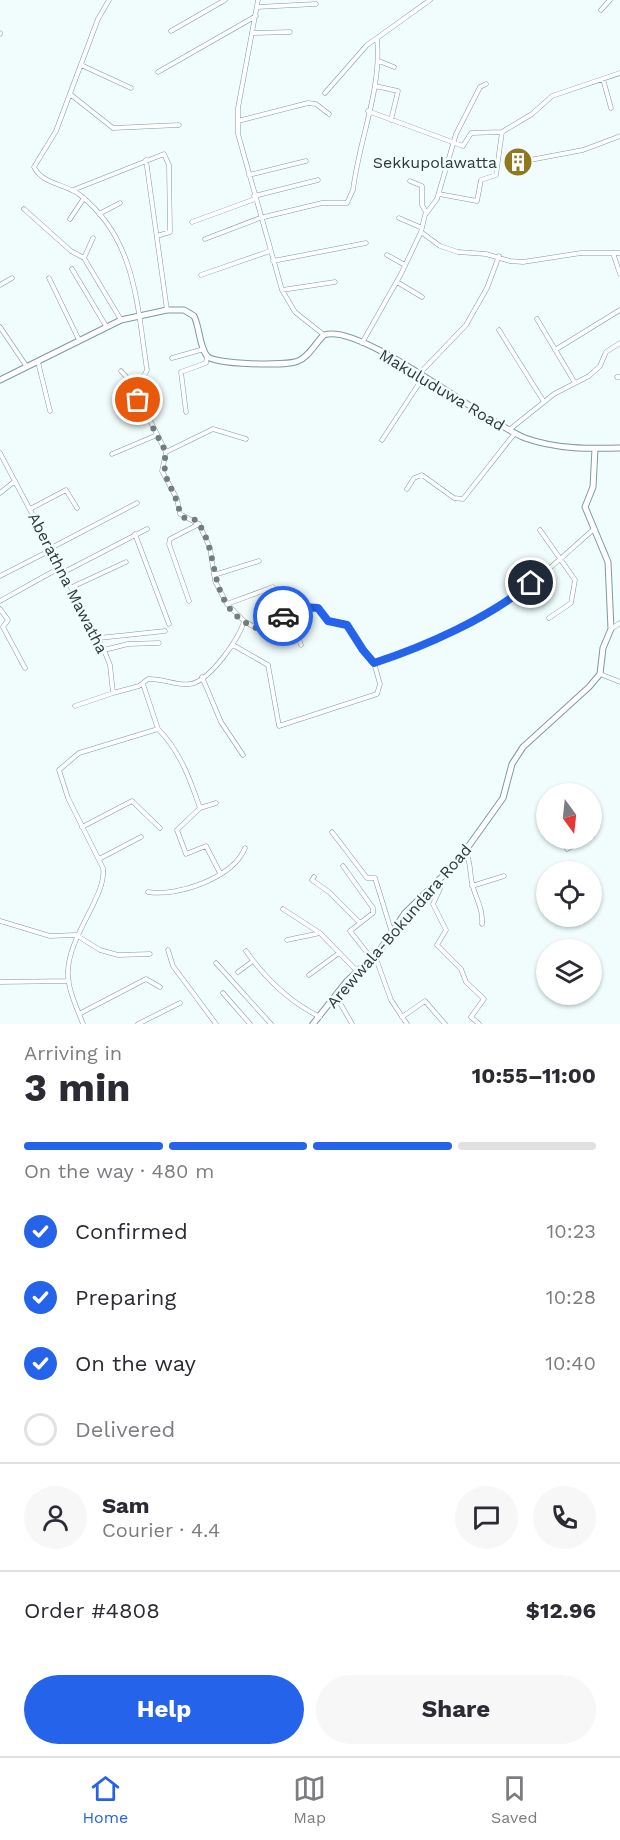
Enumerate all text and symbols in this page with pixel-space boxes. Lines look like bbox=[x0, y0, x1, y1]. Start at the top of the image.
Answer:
building icon: Sekkupolawatta bbox=[502, 146, 534, 178]
place label: Sekkupolawatta bbox=[373, 153, 497, 172]
street label: Makuluduwa Road bbox=[376, 345, 508, 435]
pin bbox=[112, 374, 163, 425]
icon: bag bbox=[121, 383, 154, 416]
street label: Aberathna Mawatha bbox=[24, 509, 112, 657]
pin bbox=[505, 557, 556, 608]
icon: home bbox=[514, 566, 547, 599]
courier bbox=[253, 586, 313, 646]
icon: car bbox=[267, 600, 300, 633]
north arrow bbox=[536, 783, 602, 849]
map controls bbox=[536, 783, 602, 1005]
street label: Arewwala-Bokundara Road bbox=[323, 840, 475, 1012]
button: locate bbox=[536, 861, 602, 927]
button: layers bbox=[536, 939, 602, 1005]
text: Arriving in bbox=[24, 1041, 122, 1065]
text: 10:55–11:00 bbox=[472, 1063, 596, 1088]
text: 3 min bbox=[24, 1065, 131, 1110]
text: On the way · 480 m bbox=[24, 1159, 214, 1183]
icon: check bbox=[24, 1215, 57, 1248]
text: Confirmed bbox=[75, 1219, 188, 1244]
text: 10:23 bbox=[547, 1219, 596, 1243]
icon: check bbox=[24, 1281, 57, 1314]
text: Preparing bbox=[75, 1285, 176, 1310]
text: 10:28 bbox=[546, 1285, 596, 1309]
icon: check bbox=[24, 1347, 57, 1380]
text: On the way bbox=[75, 1351, 196, 1376]
text: 10:40 bbox=[545, 1351, 596, 1375]
text: Delivered bbox=[75, 1417, 175, 1442]
button: person bbox=[24, 1486, 87, 1549]
button: chat bbox=[455, 1486, 518, 1549]
button: phone bbox=[533, 1486, 596, 1549]
text: Sam bbox=[102, 1493, 150, 1518]
text: Courier · 4.4 bbox=[102, 1518, 220, 1542]
text: Order #4808 bbox=[24, 1598, 160, 1623]
text: $12.96 bbox=[526, 1598, 596, 1623]
button: Help bbox=[24, 1675, 304, 1744]
button: Share bbox=[316, 1675, 596, 1744]
tab: Home bbox=[82, 1772, 128, 1827]
tab: Map bbox=[293, 1772, 326, 1827]
tab: Saved bbox=[491, 1772, 538, 1827]

